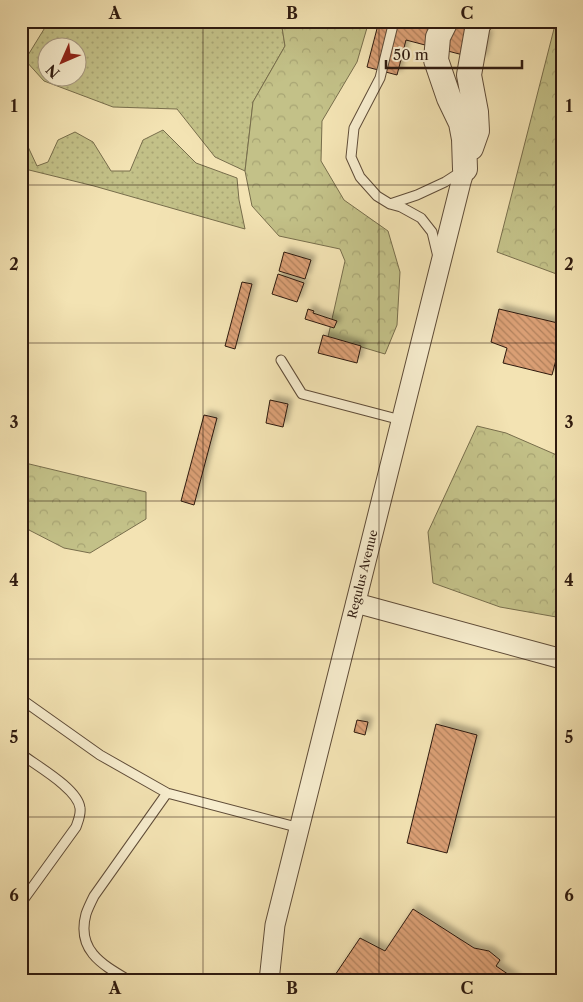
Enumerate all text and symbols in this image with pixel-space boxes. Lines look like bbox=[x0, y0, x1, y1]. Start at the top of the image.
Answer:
text: A bbox=[108, 3, 122, 23]
text: B bbox=[286, 3, 298, 23]
text: C bbox=[461, 3, 473, 23]
north arrow bbox=[38, 38, 88, 88]
scale bar bbox=[386, 38, 522, 70]
text: 50 m bbox=[393, 45, 429, 64]
text: N bbox=[42, 61, 63, 82]
text: 1 bbox=[10, 96, 18, 116]
text: 1 bbox=[565, 96, 573, 116]
text: 2 bbox=[9, 254, 19, 274]
text: 2 bbox=[564, 254, 574, 274]
text: 3 bbox=[9, 412, 19, 432]
text: 3 bbox=[564, 412, 574, 432]
street label: Regulus Avenue bbox=[344, 528, 381, 620]
text: 4 bbox=[9, 570, 19, 590]
text: 4 bbox=[564, 570, 574, 590]
text: 5 bbox=[10, 727, 19, 747]
text: 5 bbox=[565, 727, 574, 747]
text: 6 bbox=[9, 885, 19, 905]
text: 6 bbox=[564, 885, 574, 905]
text: A bbox=[108, 978, 122, 998]
text: B bbox=[286, 978, 298, 998]
text: C bbox=[461, 978, 473, 998]

